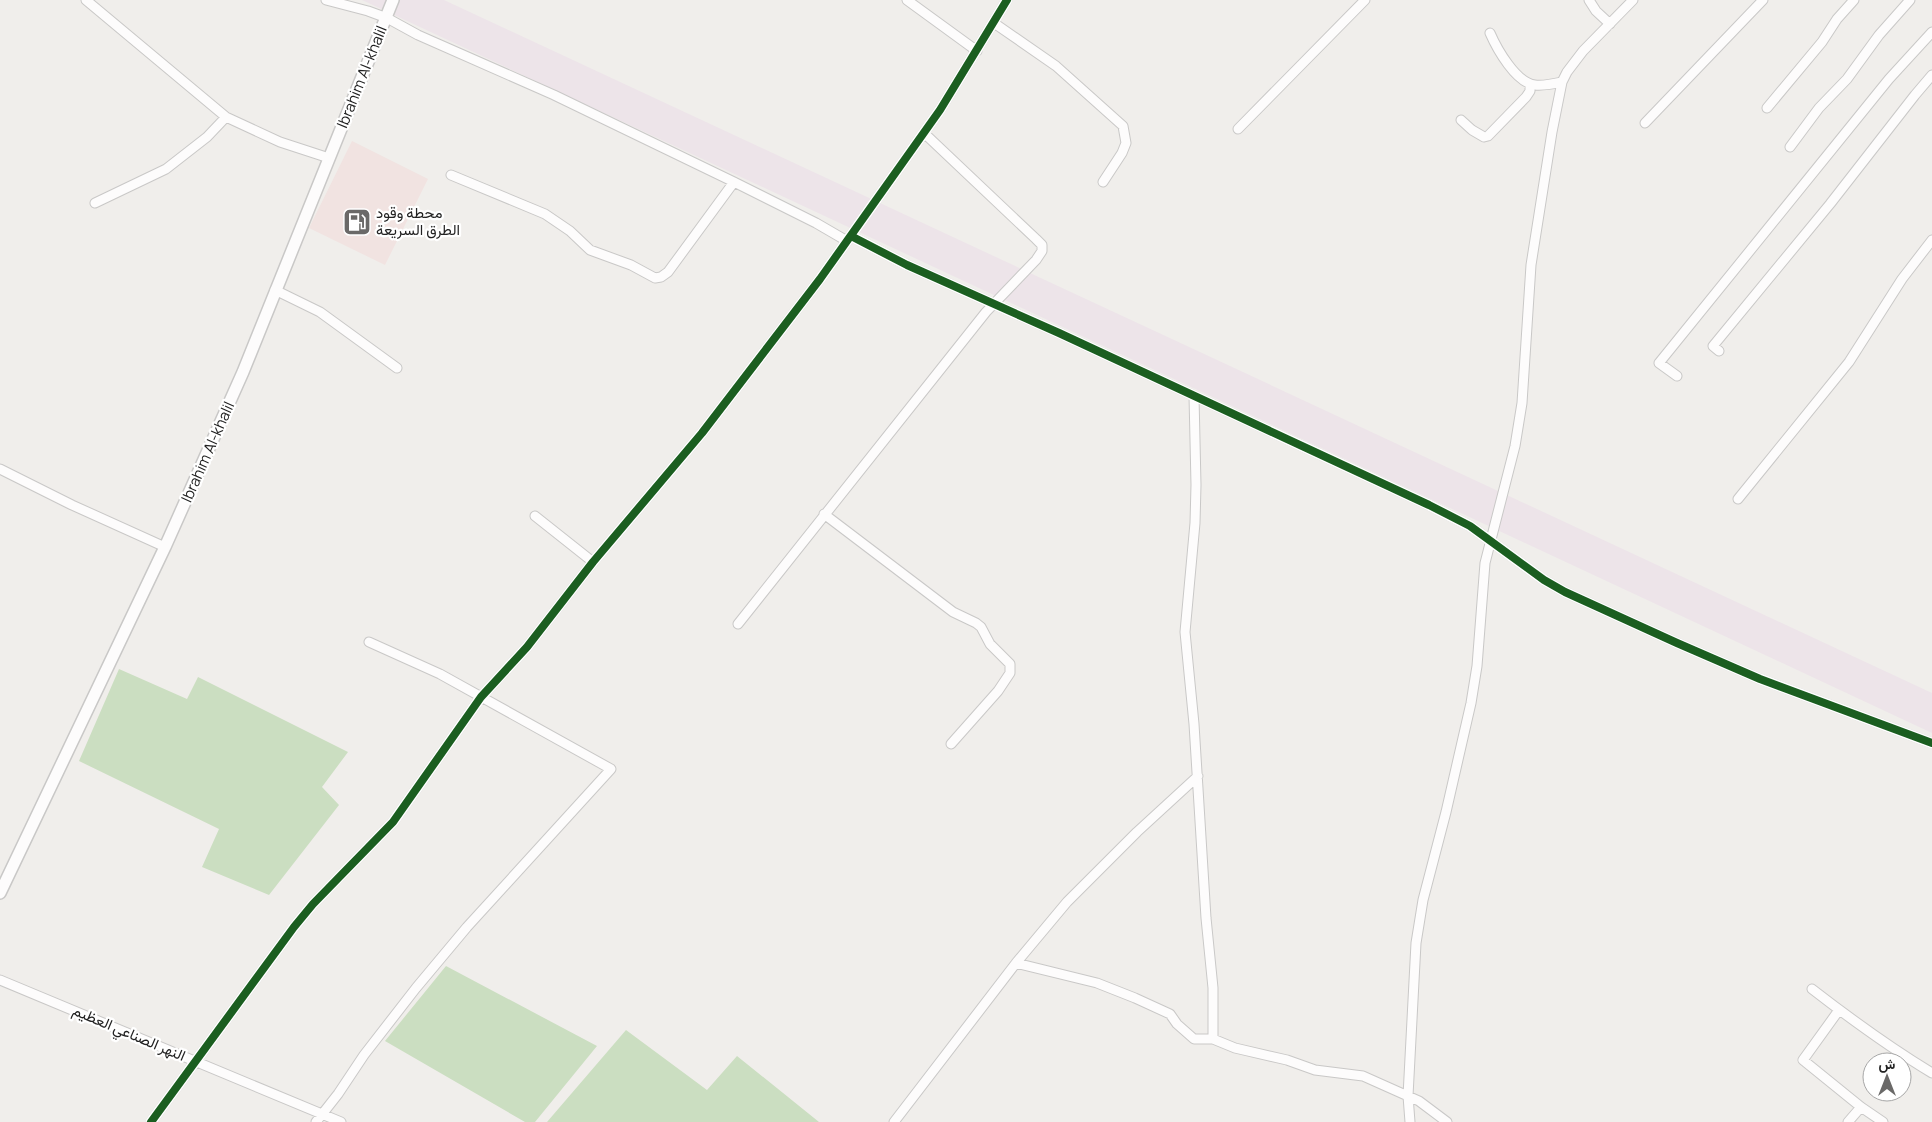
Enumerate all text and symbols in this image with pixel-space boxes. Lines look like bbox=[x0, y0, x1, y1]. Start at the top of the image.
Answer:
street label: Ibrahim Al-khalil bbox=[331, 23, 392, 131]
place label: محطة وقود الطرق السريعة bbox=[376, 202, 460, 240]
fuel station icon: محطة وقود الطرق السريعة bbox=[342, 207, 372, 237]
street label: Ibrahim Al-khalil bbox=[176, 398, 239, 506]
street label: النهر الصناعي العظيم bbox=[68, 999, 189, 1069]
north arrow bbox=[1862, 1052, 1912, 1102]
text: ش bbox=[1879, 1054, 1896, 1073]

